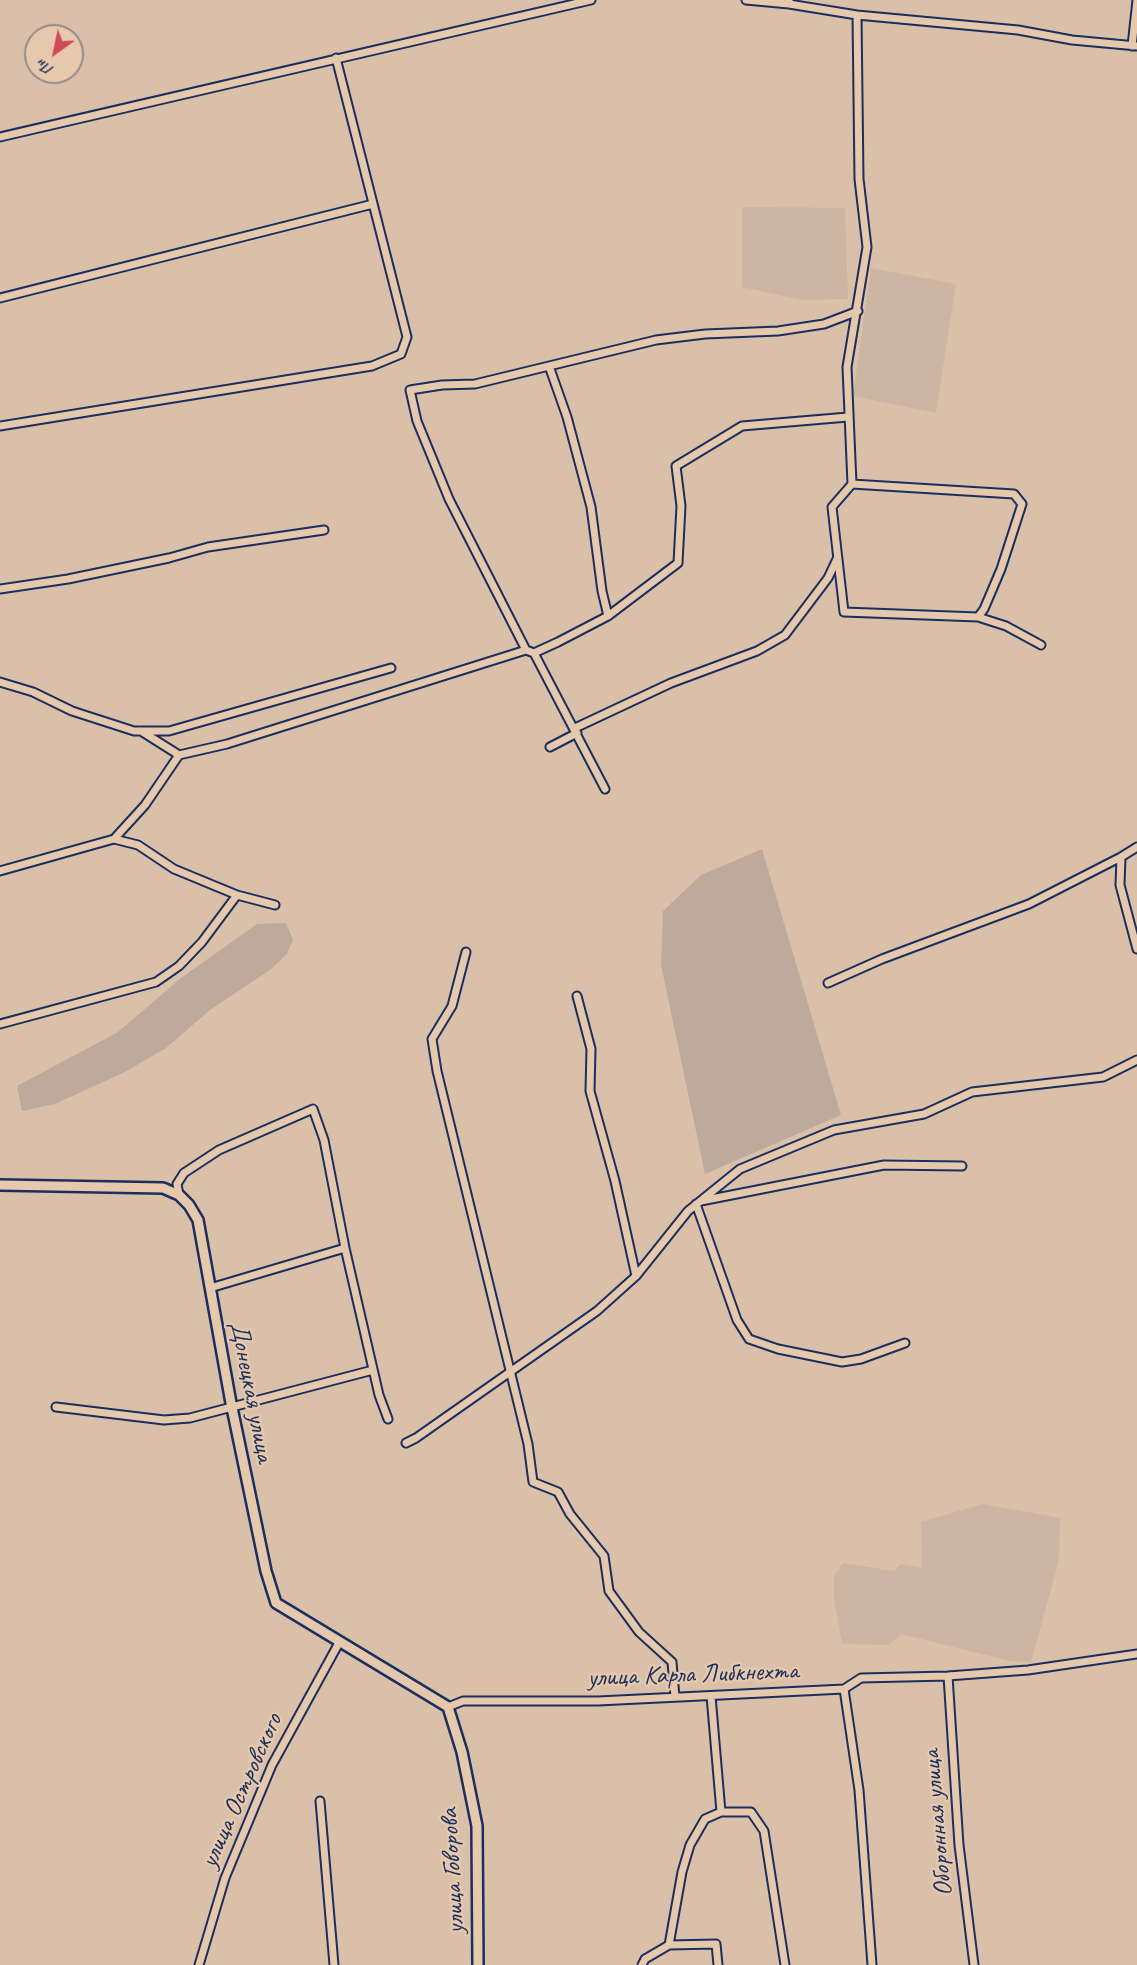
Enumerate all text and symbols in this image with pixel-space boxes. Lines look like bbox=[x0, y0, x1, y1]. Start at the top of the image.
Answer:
north arrow bbox=[24, 24, 84, 84]
text: Пн bbox=[33, 54, 58, 80]
street label: Донецкая улица bbox=[222, 1319, 280, 1465]
street label: улица Карла Либкнехта bbox=[587, 1656, 799, 1694]
street label: улица Островского bbox=[194, 1709, 290, 1873]
street label: Оборонная улица bbox=[916, 1748, 960, 1898]
street label: улица Говорова bbox=[434, 1807, 472, 1935]

